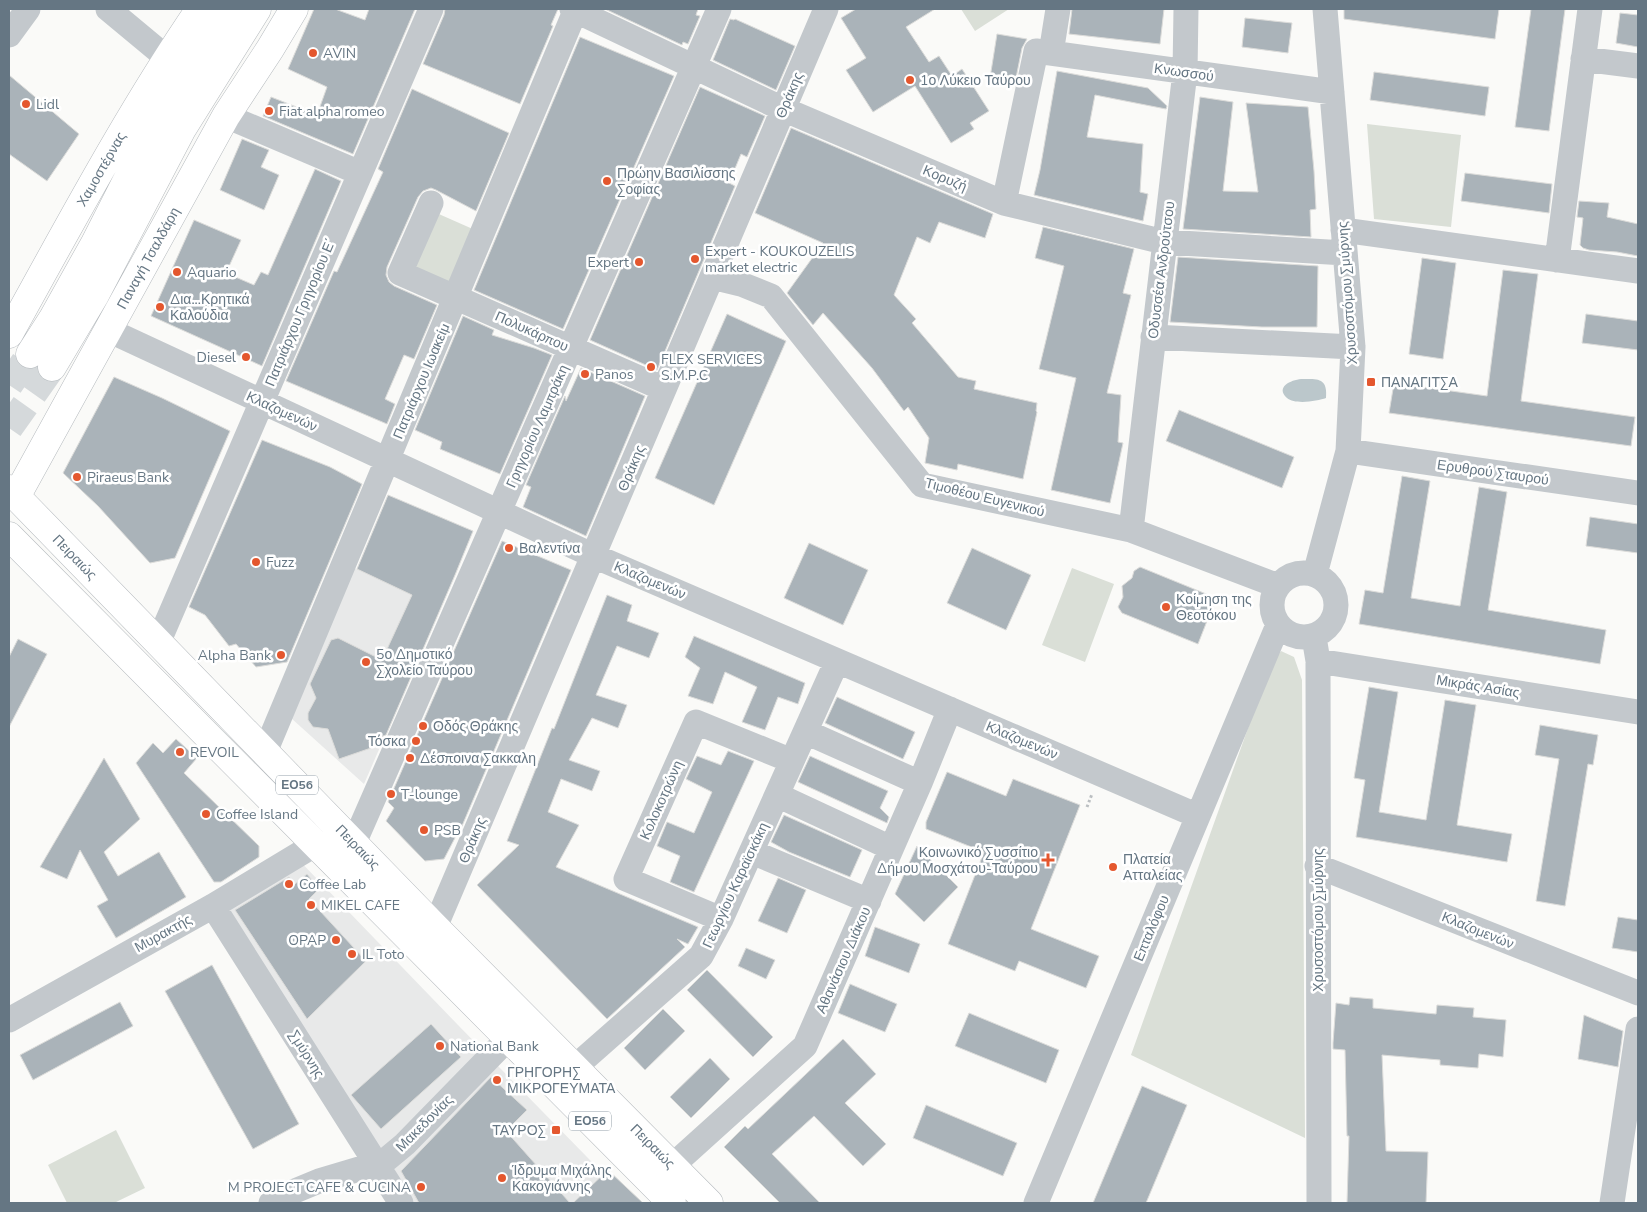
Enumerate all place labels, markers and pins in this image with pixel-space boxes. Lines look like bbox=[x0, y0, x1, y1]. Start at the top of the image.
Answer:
place label: AVIN bbox=[323, 44, 356, 63]
marker: AVIN bbox=[307, 47, 319, 59]
place label: 1ο Λύκειο Ταύρου bbox=[920, 71, 1031, 90]
marker: 1ο Λύκειο Ταύρου bbox=[904, 74, 916, 86]
place label: Lidl bbox=[36, 95, 60, 114]
marker: Lidl bbox=[20, 98, 32, 110]
place label: Fiat alpha romeo bbox=[279, 102, 385, 121]
marker: Fiat alpha romeo bbox=[263, 105, 275, 117]
place label: Πρώην Βασιλίσσης Σοφίας bbox=[617, 164, 736, 199]
marker: Πρώην Βασιλίσσης Σοφίας bbox=[601, 175, 613, 187]
place label: Expert - KOUKOUZELIS market electric bbox=[705, 242, 855, 277]
place label: Expert bbox=[588, 253, 629, 272]
marker: Expert - KOUKOUZELIS market electric bbox=[689, 253, 701, 265]
marker: Expert bbox=[633, 256, 645, 268]
place label: Aquario bbox=[187, 263, 237, 282]
marker: Aquario bbox=[171, 266, 183, 278]
place label: Δια...Κρητικά Καλούδια bbox=[170, 290, 250, 325]
marker: Δια...Κρητικά Καλούδια bbox=[154, 301, 166, 313]
place label: Diesel bbox=[197, 348, 237, 367]
place label: FLEX SERVICES S.M.P.C bbox=[661, 350, 763, 385]
marker: Diesel bbox=[240, 351, 252, 363]
marker: FLEX SERVICES S.M.P.C bbox=[645, 361, 657, 373]
place label: Panos bbox=[595, 365, 634, 384]
marker: Panos bbox=[579, 368, 591, 380]
place label: ΠΑΝΑΓΙΤΣΑ bbox=[1381, 373, 1458, 392]
marker: ΠΑΝΑΓΙΤΣΑ bbox=[1365, 376, 1377, 388]
place label: Piraeus Bank bbox=[87, 468, 170, 487]
marker: Piraeus Bank bbox=[71, 471, 83, 483]
place label: Βαλεντίνα bbox=[519, 539, 580, 558]
marker: Βαλεντίνα bbox=[503, 542, 515, 554]
place label: Fuzz bbox=[266, 553, 295, 572]
marker: Fuzz bbox=[250, 556, 262, 568]
place label: Κοίμηση της Θεοτόκου bbox=[1176, 590, 1252, 625]
marker: Κοίμηση της Θεοτόκου bbox=[1160, 601, 1172, 613]
place label: 5ο Δημοτικό Σχολείο Ταύρου bbox=[376, 645, 473, 680]
place label: Alpha Bank bbox=[198, 646, 272, 665]
marker: Alpha Bank bbox=[275, 649, 287, 661]
marker: 5ο Δημοτικό Σχολείο Ταύρου bbox=[360, 656, 372, 668]
place label: Οδός Θράκης bbox=[433, 717, 519, 736]
marker: Οδός Θράκης bbox=[417, 720, 429, 732]
place label: Τόσκα bbox=[368, 732, 406, 751]
marker: Τόσκα bbox=[410, 735, 422, 747]
place label: REVOIL bbox=[190, 743, 239, 762]
marker: REVOIL bbox=[174, 746, 186, 758]
place label: Δέσποινα Σακκαλη bbox=[420, 749, 536, 768]
marker: Δέσποινα Σακκαλη bbox=[404, 752, 416, 764]
place label: T-lounge bbox=[401, 785, 458, 804]
marker: T-lounge bbox=[385, 788, 397, 800]
place label: Coffee Island bbox=[216, 805, 298, 824]
marker: Coffee Island bbox=[200, 808, 212, 820]
place label: PSB bbox=[434, 821, 461, 840]
marker: PSB bbox=[418, 824, 430, 836]
place label: Κοινωνικό Συσσίτιο Δήμου Μοσχάτου-Ταύρου bbox=[877, 843, 1038, 878]
place label: Πλατεία Ατταλείας bbox=[1123, 850, 1183, 885]
marker: Κοινωνικό Συσσίτιο Δήμου Μοσχάτου-Ταύρου bbox=[1042, 854, 1054, 866]
marker: Πλατεία Ατταλείας bbox=[1107, 861, 1119, 873]
place label: Coffee Lab bbox=[299, 875, 366, 894]
marker: Coffee Lab bbox=[283, 878, 295, 890]
place label: MIKEL CAFE bbox=[321, 896, 400, 915]
marker: MIKEL CAFE bbox=[305, 899, 317, 911]
place label: OPAP bbox=[288, 931, 326, 950]
marker: OPAP bbox=[330, 934, 342, 946]
place label: IL Toto bbox=[362, 945, 405, 964]
marker: IL Toto bbox=[346, 948, 358, 960]
place label: National Bank bbox=[450, 1037, 540, 1056]
marker: National Bank bbox=[434, 1040, 446, 1052]
place label: ΓΡΗΓΟΡΗΣ ΜΙΚΡΟΓΕΥΜΑΤΑ bbox=[507, 1063, 616, 1098]
marker: ΓΡΗΓΟΡΗΣ ΜΙΚΡΟΓΕΥΜΑΤΑ bbox=[491, 1074, 503, 1086]
place label: ΤΑΥΡΟΣ bbox=[492, 1121, 546, 1140]
marker: ΤΑΥΡΟΣ bbox=[550, 1124, 562, 1136]
place label: Ίδρυμα Μιχάλης Κακογιάννης bbox=[511, 1161, 612, 1196]
marker: Ίδρυμα Μιχάλης Κακογιάννης bbox=[496, 1172, 508, 1184]
place label: M PROJECT CAFE & CUCINA bbox=[228, 1178, 411, 1197]
marker: M PROJECT CAFE & CUCINA bbox=[415, 1181, 427, 1193]

